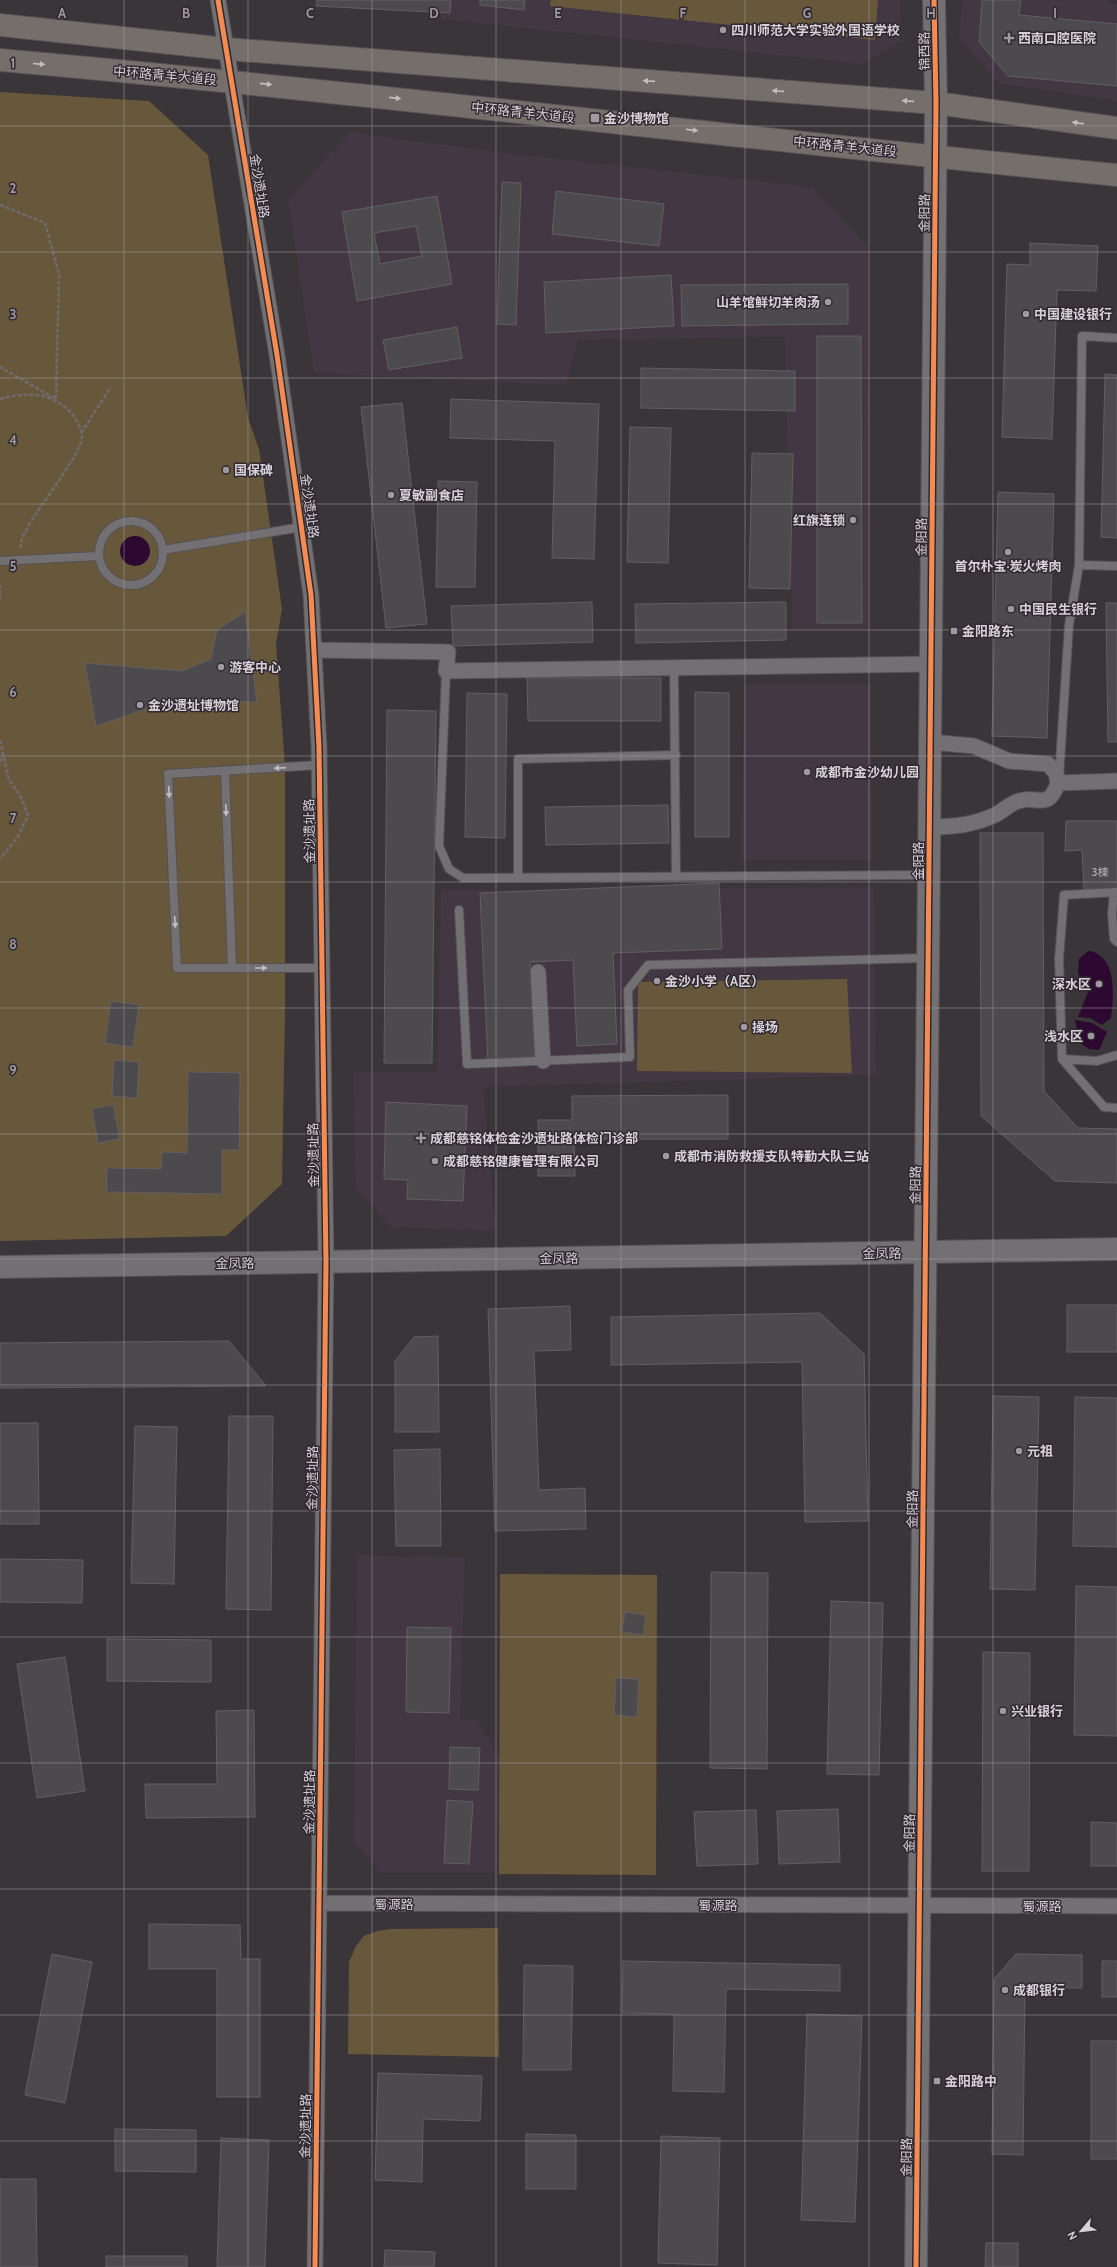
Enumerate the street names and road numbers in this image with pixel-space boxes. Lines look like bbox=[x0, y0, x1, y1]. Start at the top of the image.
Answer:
street label: 锦西路 bbox=[916, 31, 932, 71]
street label: 中环路青羊大道段 bbox=[112, 62, 218, 88]
street label: 中环路青羊大道段 bbox=[470, 99, 576, 125]
street label: 中环路青羊大道段 bbox=[792, 133, 898, 159]
street label: 金沙遗址路 bbox=[247, 153, 273, 219]
street label: 金阳路 bbox=[916, 193, 932, 233]
street label: 金沙遗址路 bbox=[298, 473, 322, 539]
street label: 金阳路 bbox=[913, 517, 929, 557]
street label: 金沙遗址路 bbox=[300, 798, 318, 864]
street label: 金阳路 bbox=[910, 841, 926, 881]
street label: 金沙遗址路 bbox=[304, 1122, 322, 1188]
street label: 金阳路 bbox=[907, 1165, 923, 1205]
street label: 金凤路 bbox=[862, 1245, 902, 1261]
street label: 金凤路 bbox=[539, 1250, 579, 1266]
street label: 金凤路 bbox=[215, 1255, 255, 1271]
street label: 金沙遗址路 bbox=[303, 1445, 321, 1511]
street label: 金阳路 bbox=[904, 1489, 920, 1529]
street label: 金沙遗址路 bbox=[300, 1769, 318, 1835]
street label: 金阳路 bbox=[901, 1813, 917, 1853]
street label: 蜀源路 bbox=[374, 1896, 414, 1912]
street label: 蜀源路 bbox=[698, 1897, 738, 1913]
street label: 蜀源路 bbox=[1022, 1898, 1062, 1914]
street label: 金沙遗址路 bbox=[296, 2093, 314, 2159]
street label: 金阳路 bbox=[898, 2137, 914, 2177]

